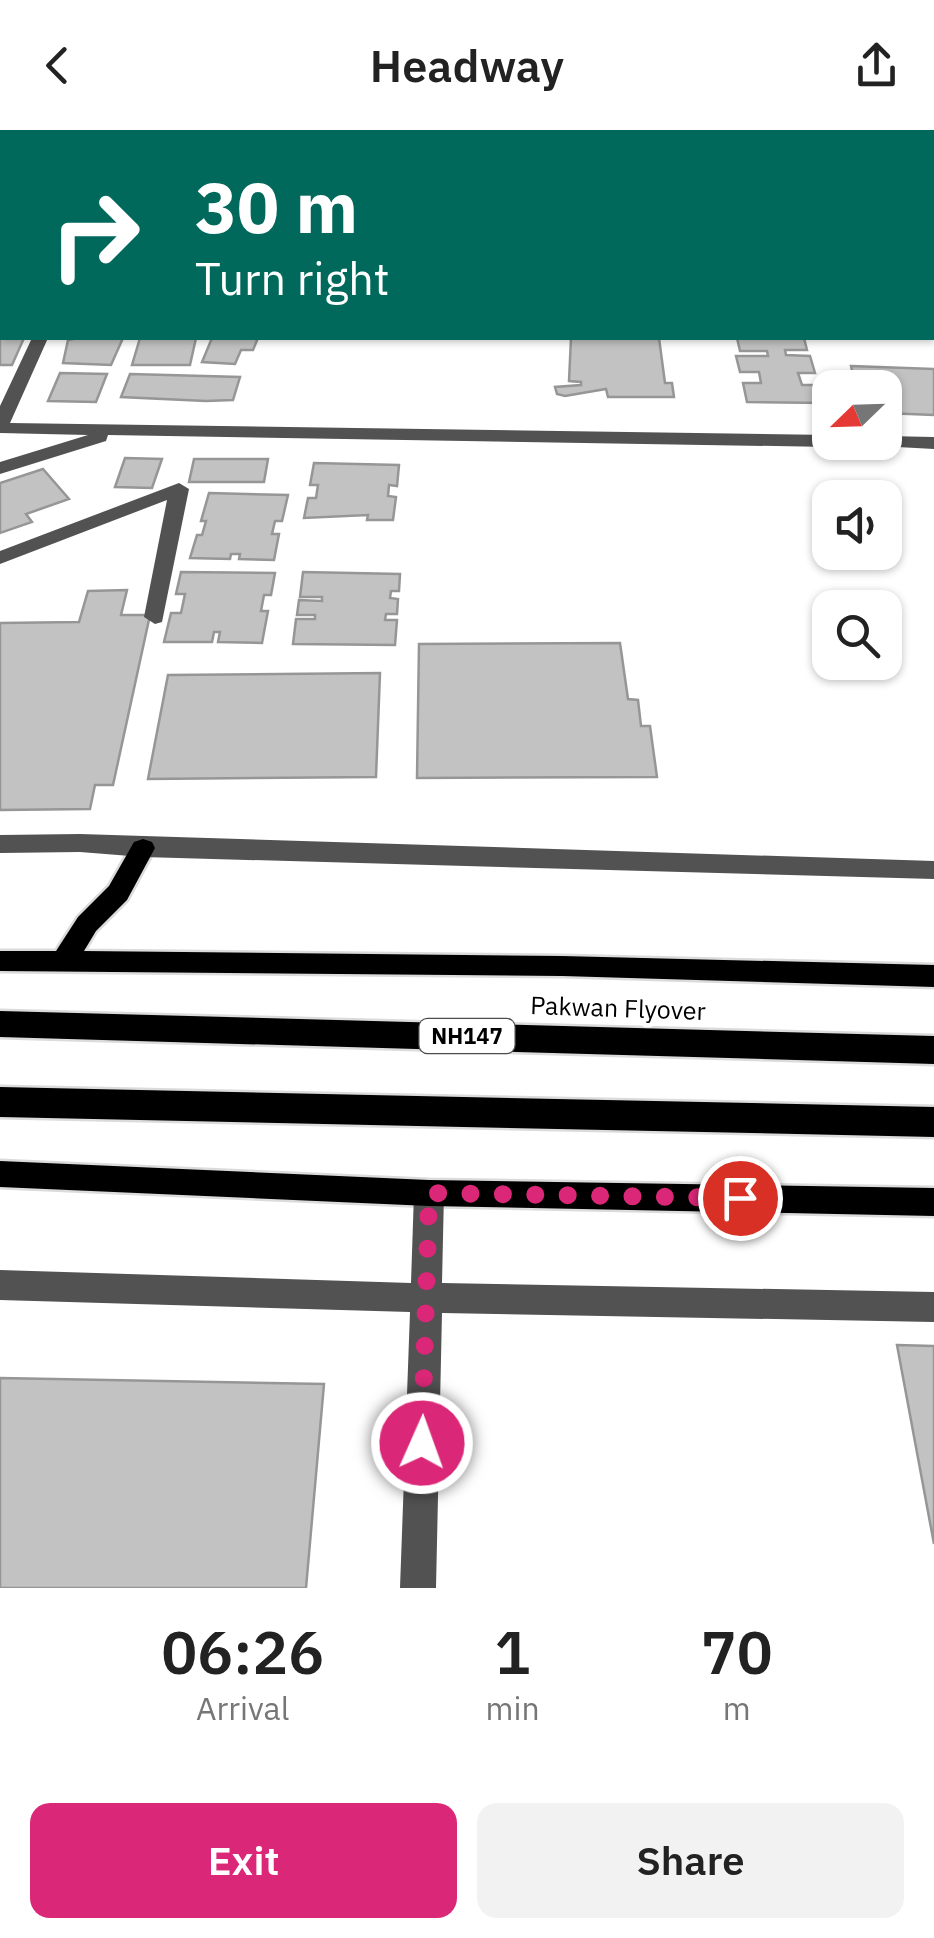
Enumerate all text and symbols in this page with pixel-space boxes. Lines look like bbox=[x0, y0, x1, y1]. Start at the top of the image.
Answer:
text: Headway bbox=[370, 36, 564, 94]
icon: back bbox=[30, 38, 85, 93]
icon: share bbox=[849, 38, 904, 93]
text: 30 m bbox=[195, 161, 358, 252]
icon: right bbox=[30, 170, 160, 300]
text: Turn right bbox=[195, 249, 390, 307]
north arrow bbox=[812, 370, 902, 460]
map controls bbox=[812, 370, 902, 680]
button: sound bbox=[812, 480, 902, 570]
button: search bbox=[812, 590, 902, 680]
street label: Pakwan Flyover bbox=[530, 988, 706, 1027]
road number: NH147 bbox=[420, 1019, 514, 1053]
pin bbox=[698, 1156, 783, 1241]
icon: arrive bbox=[713, 1171, 768, 1226]
position arrow bbox=[370, 1391, 474, 1495]
text: 06:26 bbox=[161, 1612, 324, 1691]
text: 1 bbox=[495, 1612, 531, 1691]
text: 70 bbox=[701, 1612, 773, 1691]
text: Arrival bbox=[196, 1687, 289, 1729]
text: min bbox=[485, 1687, 540, 1729]
text: m bbox=[723, 1687, 751, 1729]
button: Exit bbox=[30, 1803, 457, 1918]
button: Share bbox=[477, 1803, 904, 1918]

